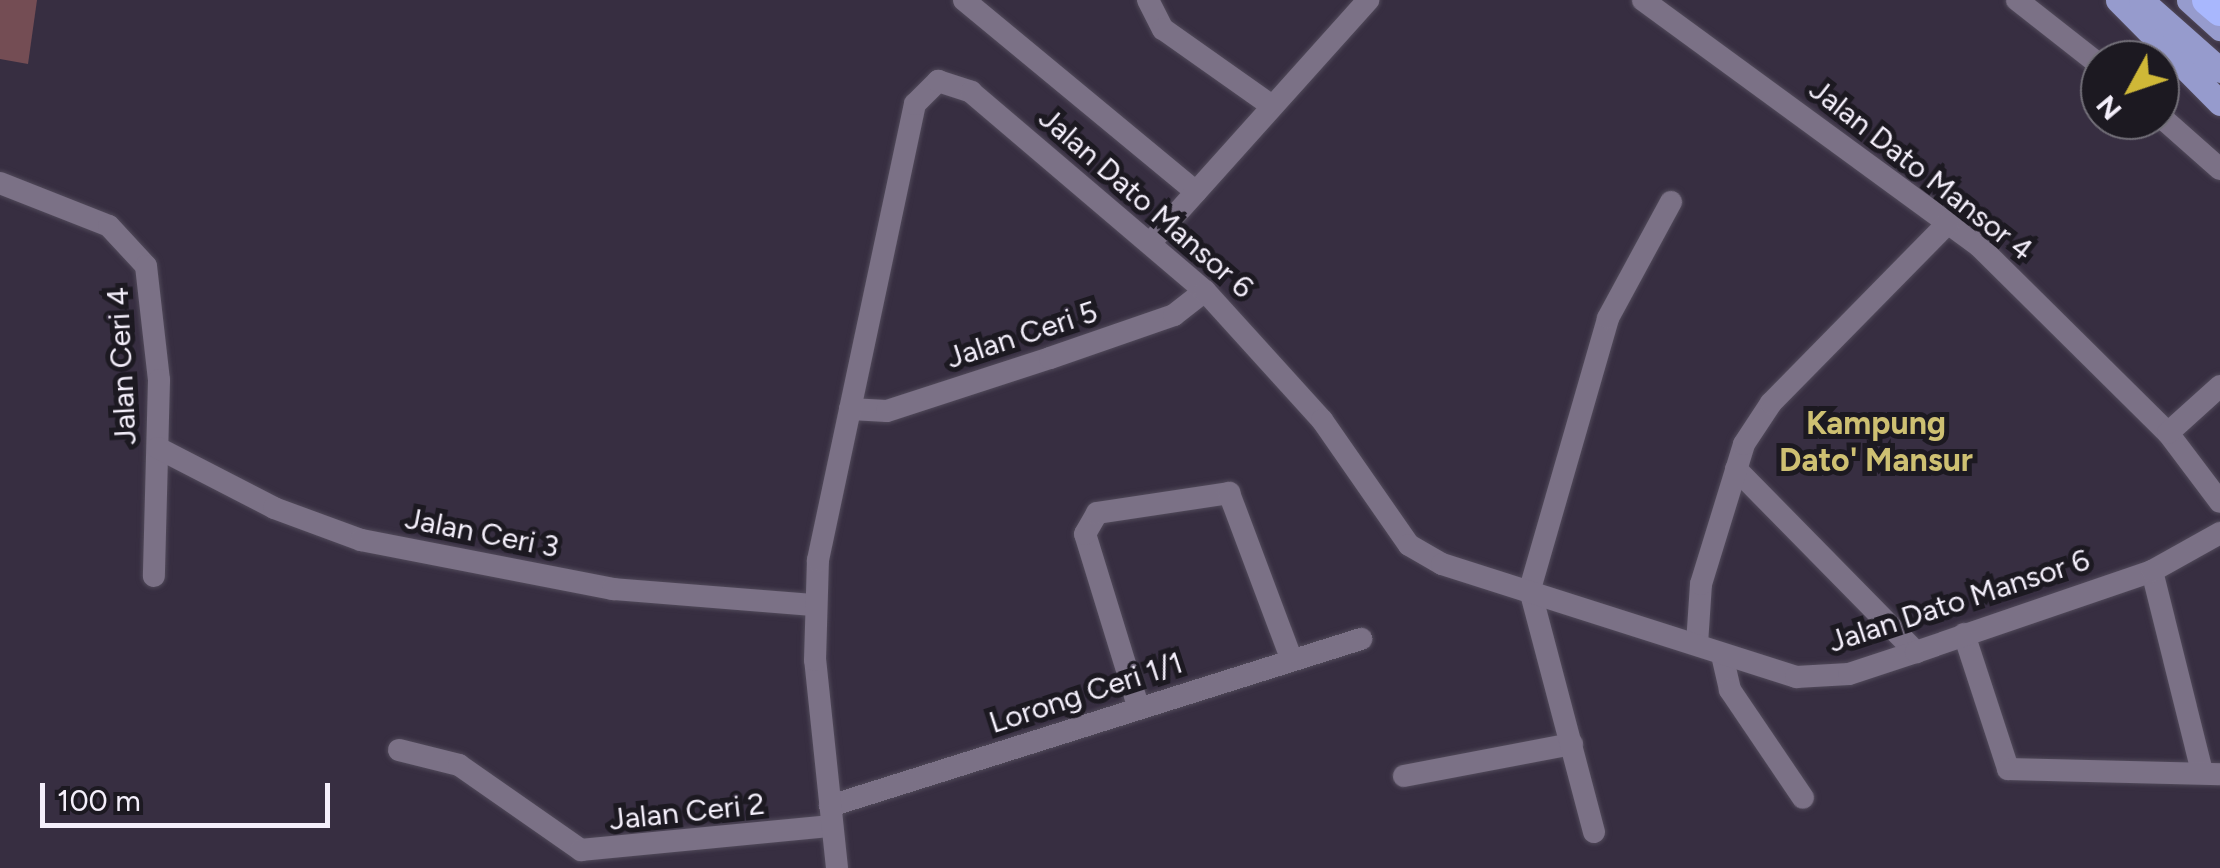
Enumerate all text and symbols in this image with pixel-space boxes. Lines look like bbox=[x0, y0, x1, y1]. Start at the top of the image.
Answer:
north arrow bbox=[2080, 40, 2180, 140]
street label: Jalan Dato Mansor 4 bbox=[1802, 72, 2040, 268]
text: N bbox=[2089, 89, 2129, 127]
street label: Jalan Dato Mansor 6 bbox=[1031, 100, 1261, 306]
street label: Jalan Ceri 4 bbox=[100, 286, 144, 446]
street label: Jalan Ceri 5 bbox=[942, 294, 1102, 376]
district label: Kampung Dato' Mansur bbox=[1779, 405, 1973, 480]
street label: Jalan Ceri 3 bbox=[402, 500, 562, 566]
street label: Jalan Dato Mansor 6 bbox=[1824, 542, 2094, 660]
street label: Lorong Ceri 1/1 bbox=[985, 645, 1187, 741]
scale bar bbox=[45, 763, 335, 825]
text: 100 m bbox=[57, 782, 141, 819]
street label: Jalan Ceri 2 bbox=[608, 786, 766, 838]

